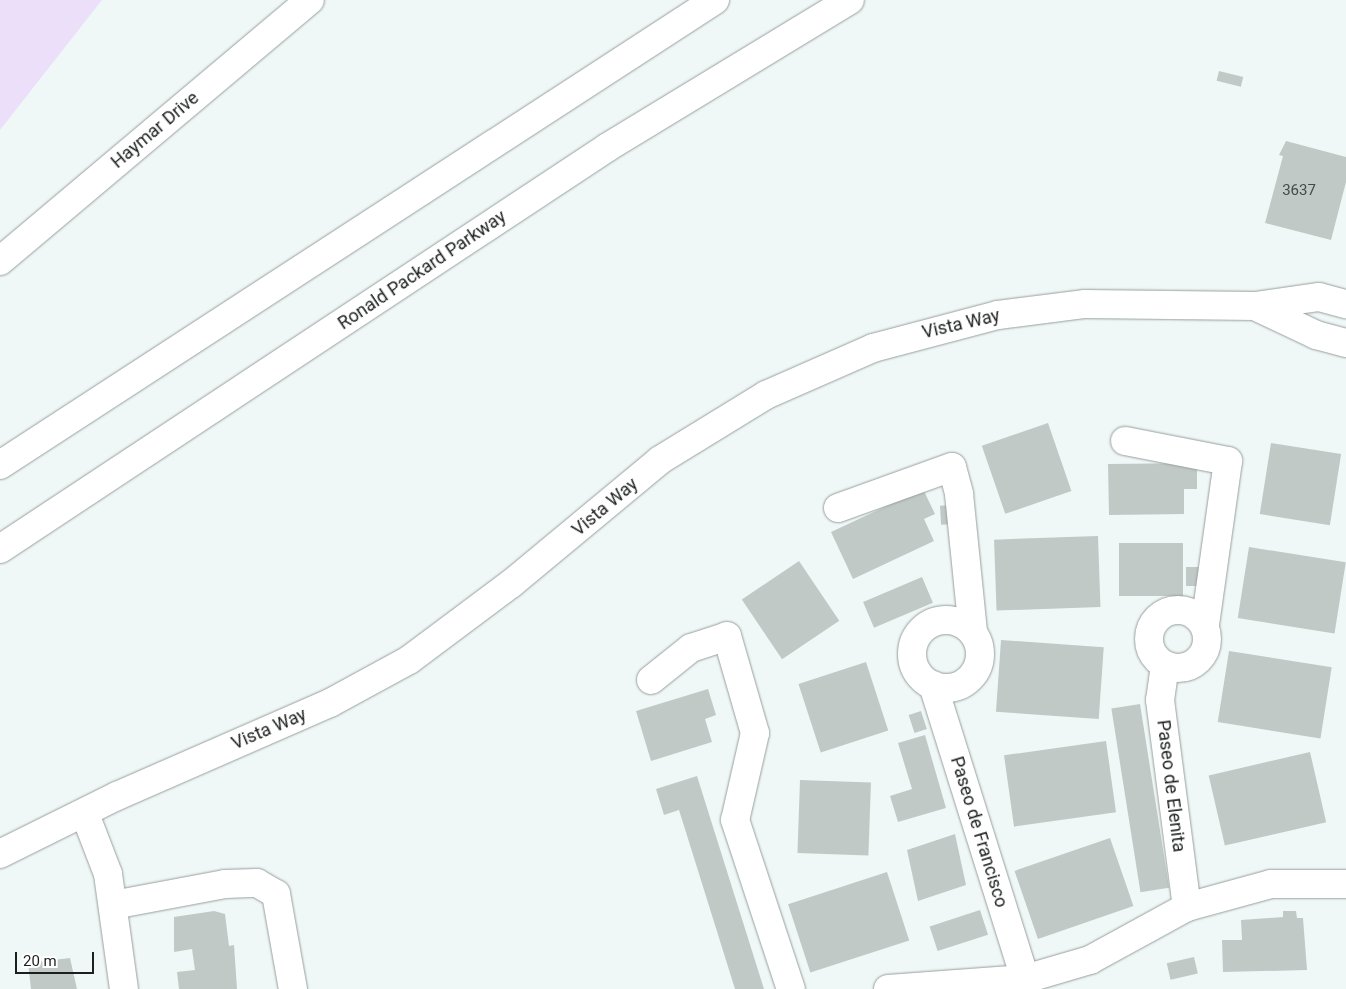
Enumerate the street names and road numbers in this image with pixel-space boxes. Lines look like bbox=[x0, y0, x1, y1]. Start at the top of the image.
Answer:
street label: Haymar Drive bbox=[107, 87, 203, 173]
street label: Ronald Packard Parkway bbox=[334, 206, 510, 334]
street label: Vista Way bbox=[920, 305, 1002, 343]
street label: Vista Way bbox=[568, 473, 642, 541]
street label: Vista Way bbox=[228, 704, 310, 754]
street label: Paseo de Elenita bbox=[1152, 719, 1190, 853]
street label: Paseo de Francisco bbox=[946, 754, 1012, 910]

